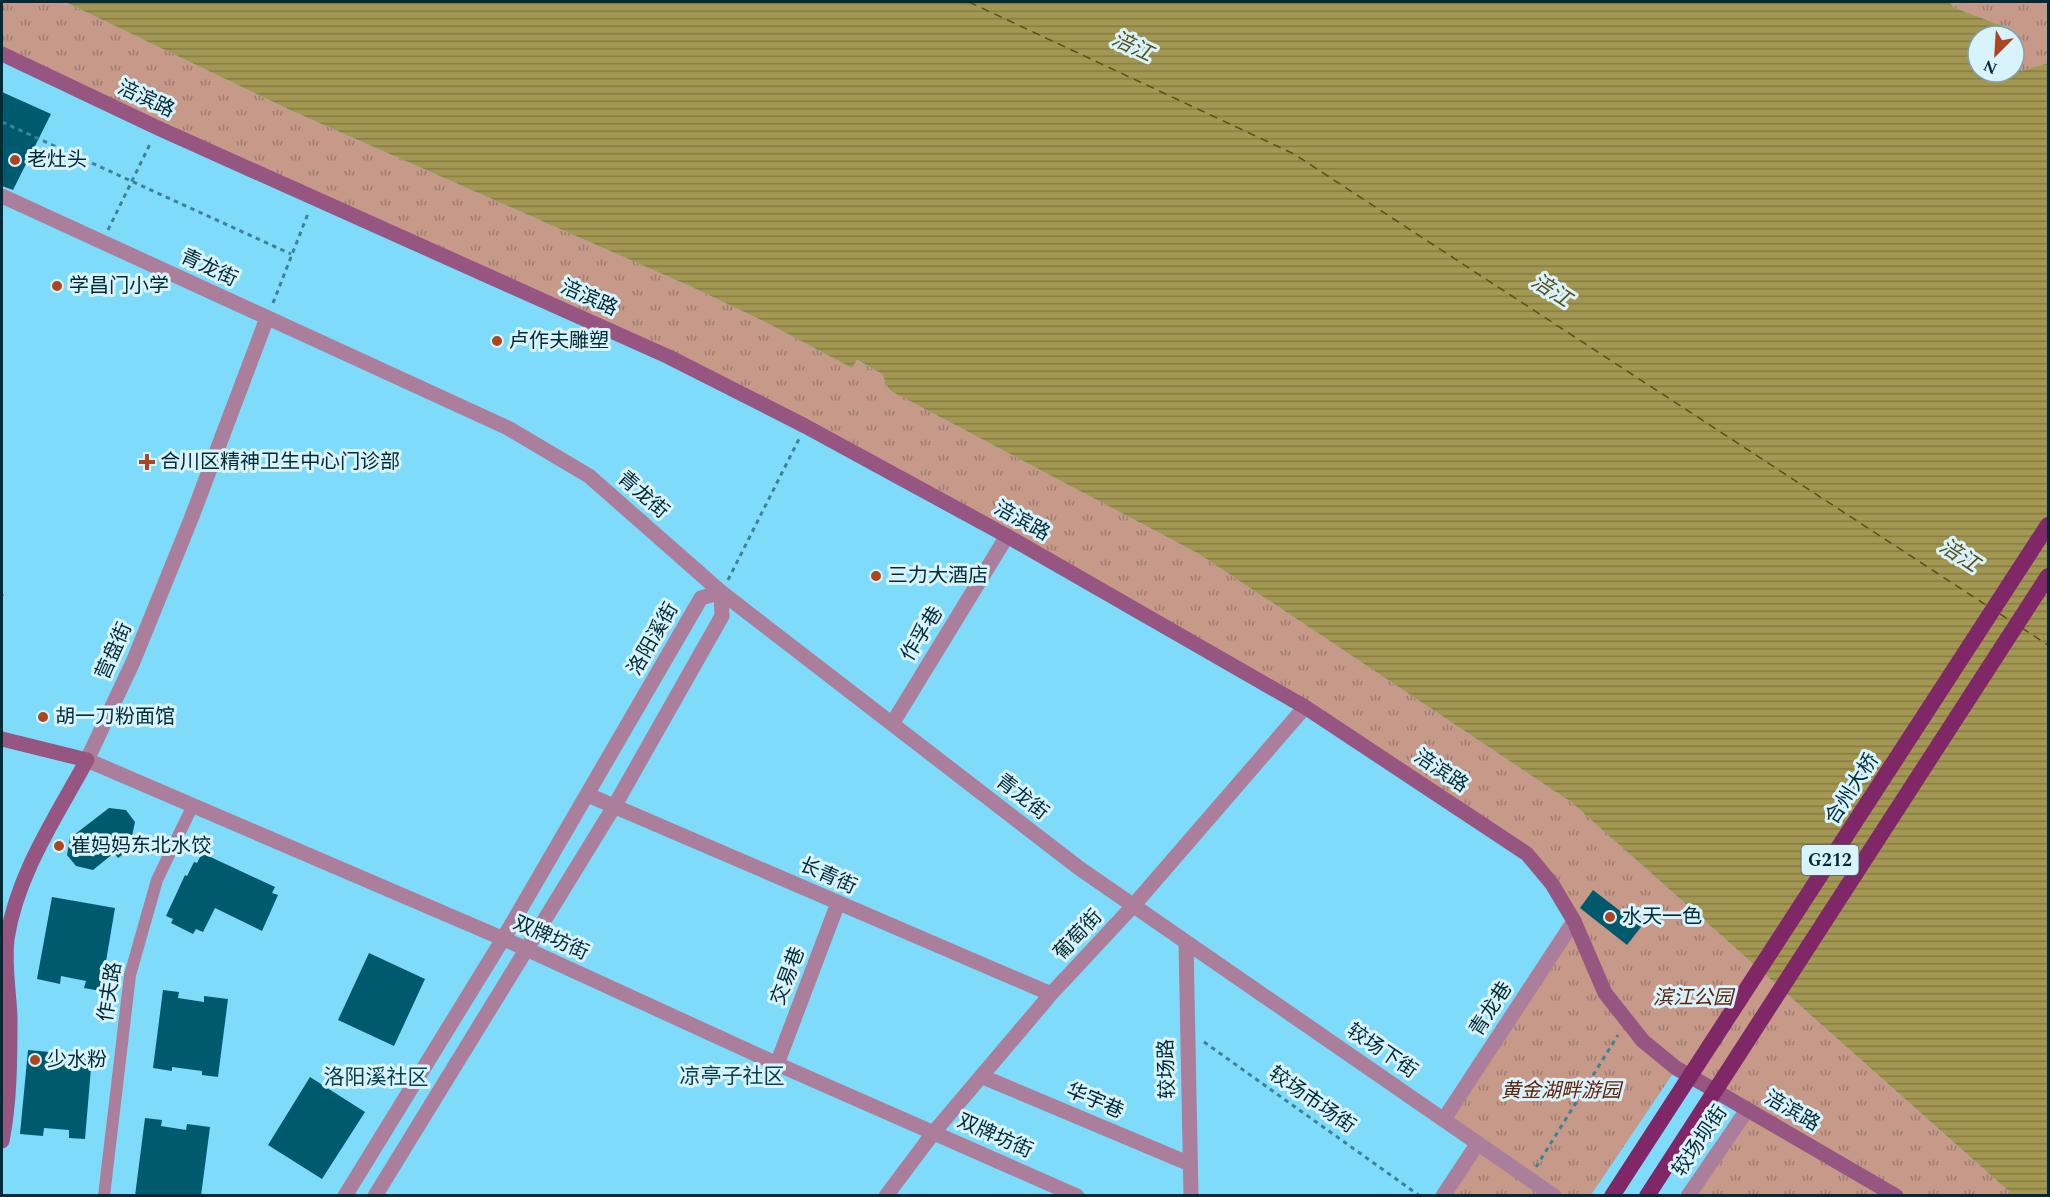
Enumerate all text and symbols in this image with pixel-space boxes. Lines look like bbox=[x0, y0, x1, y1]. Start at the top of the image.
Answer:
water label: 涪江 bbox=[1106, 24, 1160, 71]
north arrow bbox=[1966, 24, 2026, 84]
text: N bbox=[1979, 53, 2001, 80]
street label: 涪滨路 bbox=[112, 73, 180, 125]
place label: 老灶头 bbox=[27, 145, 87, 175]
marker: 老灶头 bbox=[8, 153, 22, 167]
street label: 青龙街 bbox=[175, 242, 243, 294]
water label: 涪江 bbox=[1525, 266, 1579, 317]
place label: 学昌门小学 bbox=[69, 271, 169, 301]
street label: 涪滨路 bbox=[555, 272, 623, 324]
marker: 学昌门小学 bbox=[50, 279, 64, 293]
place label: 卢作夫雕塑 bbox=[509, 326, 609, 356]
marker: 卢作夫雕塑 bbox=[490, 334, 504, 348]
place label: 合川区精神卫生中心门诊部 bbox=[160, 447, 400, 477]
marker: 合川区精神卫生中心门诊部 bbox=[138, 453, 156, 471]
street label: 青龙街 bbox=[611, 464, 675, 526]
street label: 涪滨路 bbox=[988, 493, 1056, 549]
water label: 涪江 bbox=[1933, 531, 1987, 582]
place label: 三力大酒店 bbox=[888, 561, 988, 591]
marker: 三力大酒店 bbox=[869, 569, 883, 583]
street label: 洛阳溪街 bbox=[620, 597, 686, 681]
street label: 作孚巷 bbox=[893, 601, 951, 667]
street label: 营盘街 bbox=[88, 617, 140, 685]
place label: 胡一刀粉面馆 bbox=[55, 702, 175, 732]
marker: 胡一刀粉面馆 bbox=[36, 710, 50, 724]
street label: 涪滨路 bbox=[1408, 742, 1474, 800]
street label: 合州大桥 bbox=[1818, 747, 1886, 831]
street label: 青龙街 bbox=[989, 767, 1055, 827]
place label: 崔妈妈东北水饺 bbox=[71, 831, 211, 861]
marker: 崔妈妈东北水饺 bbox=[52, 839, 66, 853]
road number: G212 bbox=[1802, 845, 1858, 875]
street label: 长青街 bbox=[794, 850, 862, 902]
place label: 水天一色 bbox=[1622, 902, 1702, 932]
street label: 葡萄街 bbox=[1047, 903, 1109, 967]
street label: 双牌坊街 bbox=[508, 908, 594, 968]
marker: 水天一色 bbox=[1603, 910, 1617, 924]
street label: 交易巷 bbox=[763, 943, 813, 1009]
street label: 作夫路 bbox=[90, 960, 130, 1024]
street label: 青龙巷 bbox=[1462, 976, 1520, 1042]
park label: 滨江公园 bbox=[1653, 983, 1736, 1013]
street label: 较场下街 bbox=[1340, 1016, 1424, 1086]
street label: 较场路 bbox=[1151, 1038, 1183, 1100]
place label: 少水粉 bbox=[47, 1045, 107, 1075]
marker: 少水粉 bbox=[28, 1053, 42, 1067]
street label: 较场市场街 bbox=[1262, 1059, 1362, 1141]
district label: 凉亭子社区 bbox=[680, 1061, 785, 1093]
district label: 洛阳溪社区 bbox=[324, 1062, 429, 1094]
street label: 华宇巷 bbox=[1062, 1075, 1128, 1127]
park label: 黄金湖畔游园 bbox=[1501, 1076, 1624, 1106]
street label: 涪滨路 bbox=[1759, 1083, 1825, 1139]
street label: 较场坝街 bbox=[1665, 1099, 1735, 1183]
street label: 双牌坊街 bbox=[952, 1106, 1038, 1166]

